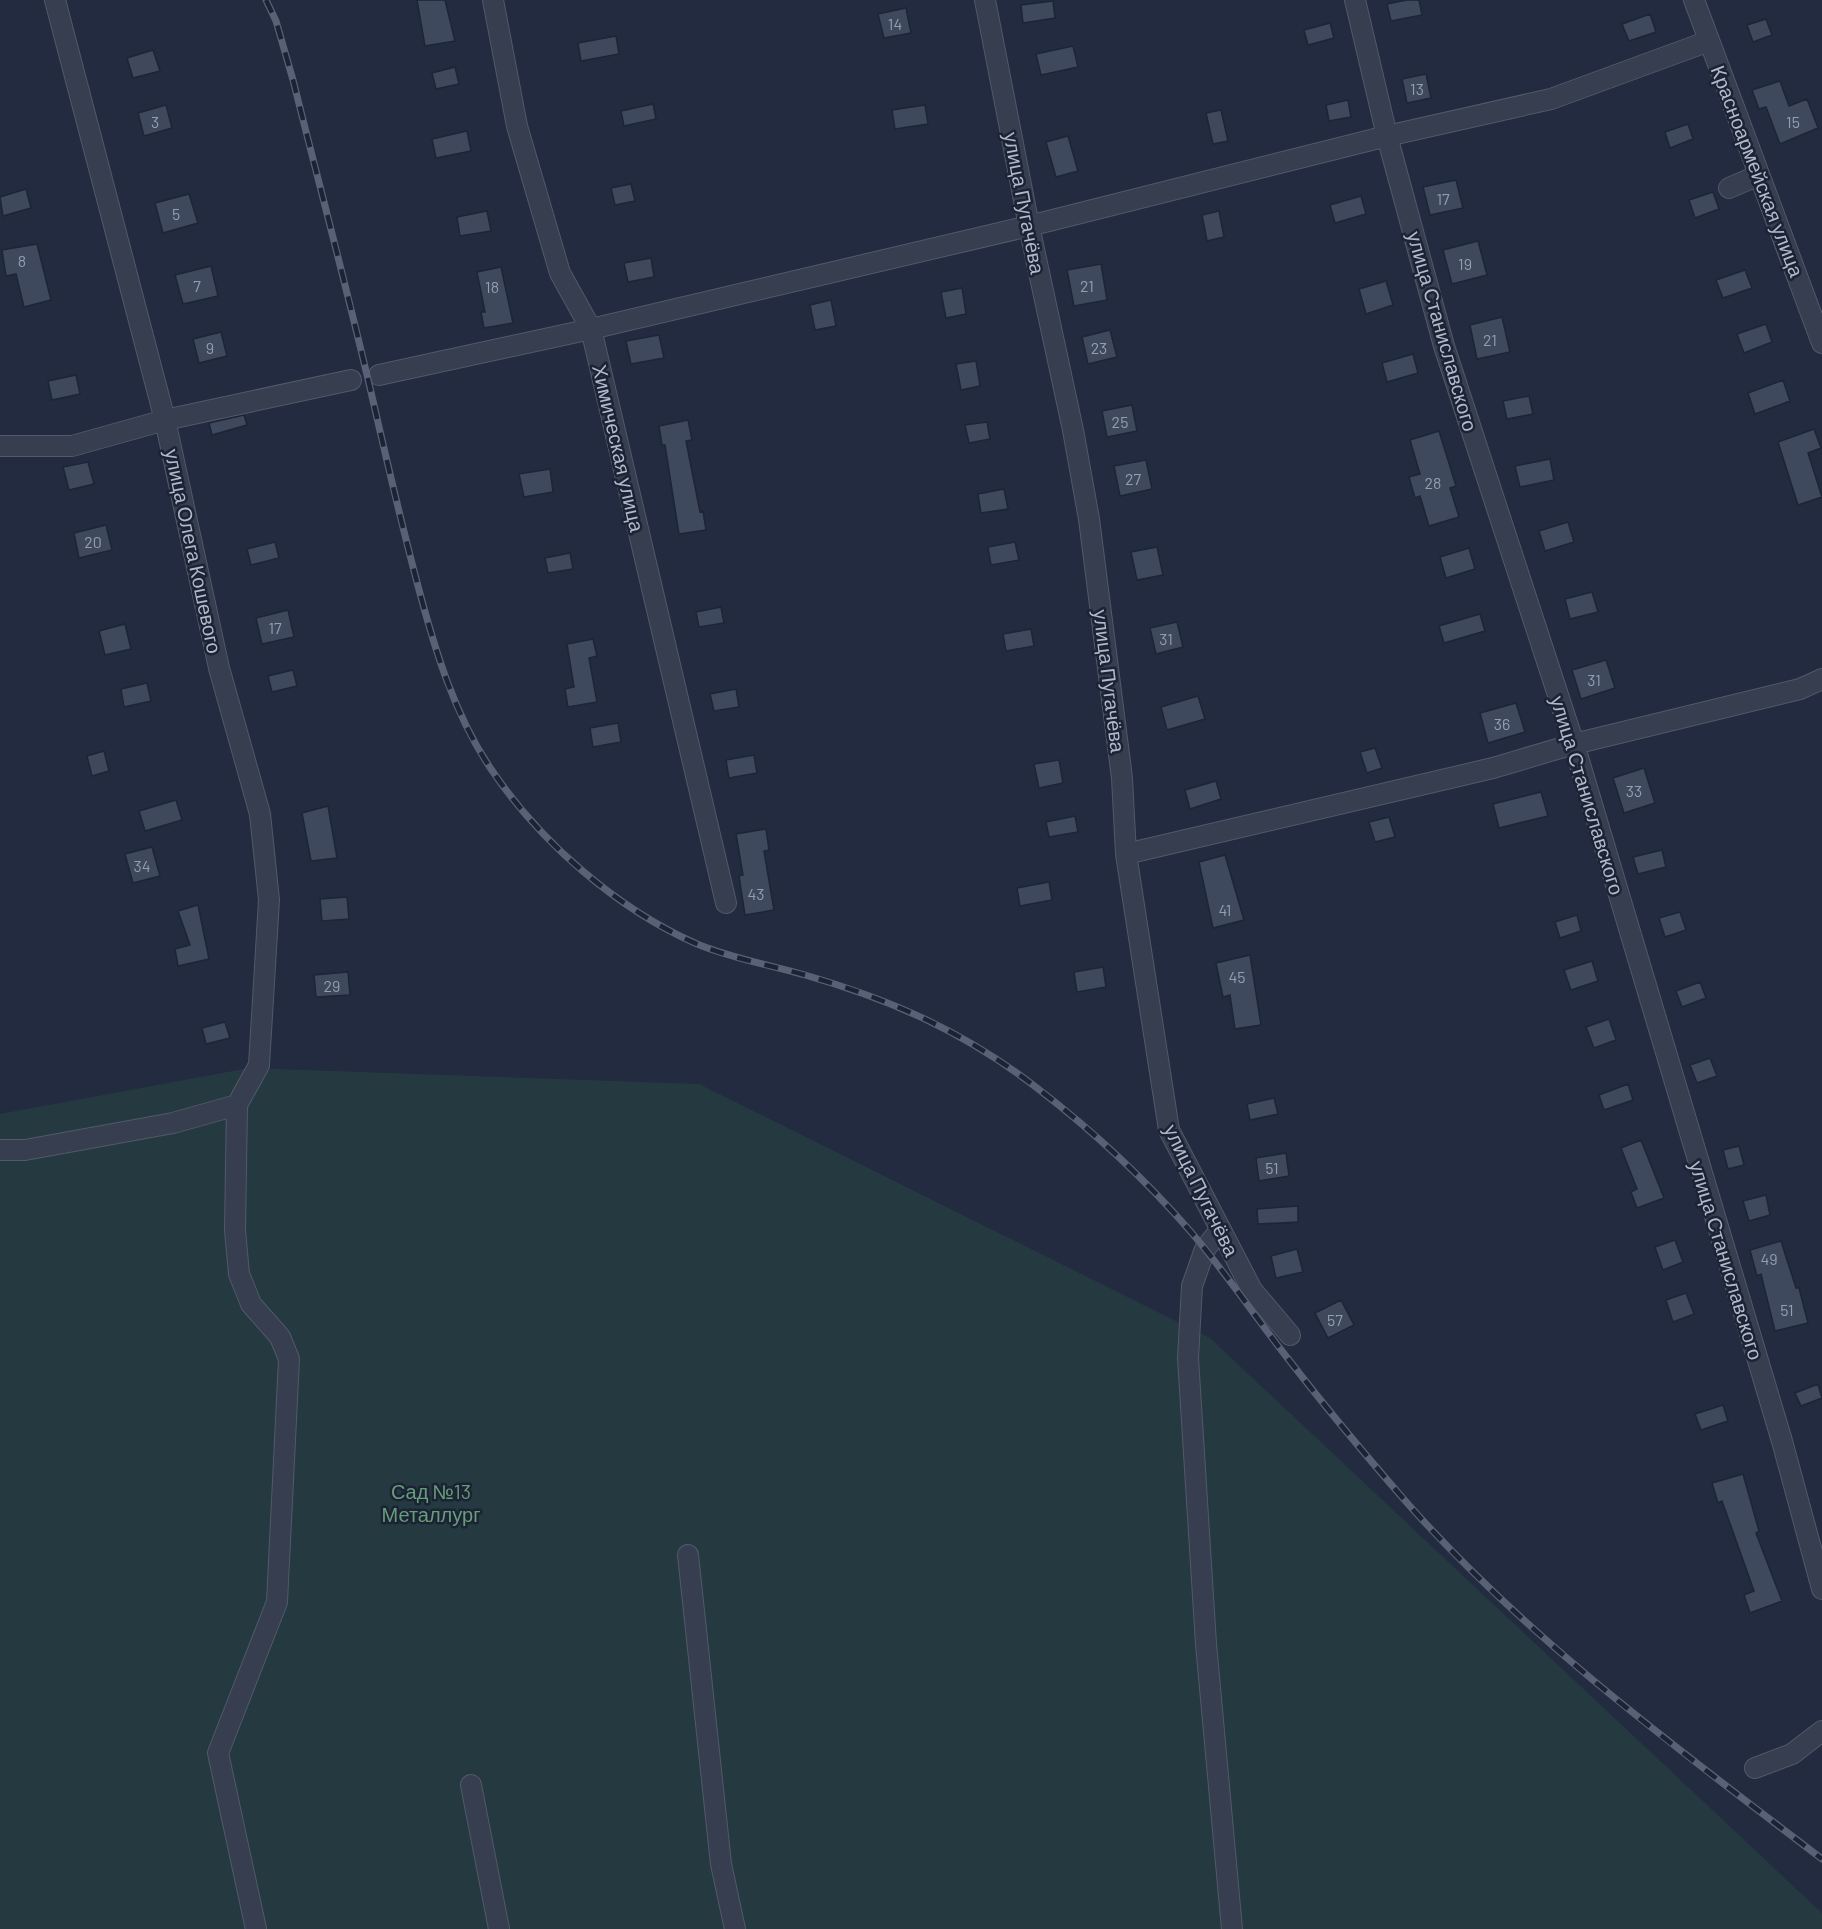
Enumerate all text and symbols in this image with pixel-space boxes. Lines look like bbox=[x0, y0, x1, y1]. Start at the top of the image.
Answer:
house number: 14 bbox=[888, 14, 902, 33]
street label: Красноармейская улица bbox=[1707, 62, 1810, 281]
house number: 13 bbox=[1410, 79, 1424, 98]
house number: 3 bbox=[151, 112, 159, 131]
house number: 15 bbox=[1786, 112, 1800, 131]
street label: улица Пугачёва bbox=[999, 130, 1051, 277]
house number: 17 bbox=[1436, 189, 1450, 208]
house number: 5 bbox=[172, 204, 180, 223]
street label: улица Станиславского bbox=[1403, 228, 1483, 434]
house number: 8 bbox=[18, 251, 26, 270]
house number: 19 bbox=[1458, 254, 1472, 273]
house number: 7 bbox=[193, 276, 201, 295]
house number: 21 bbox=[1080, 276, 1094, 295]
house number: 18 bbox=[485, 277, 499, 296]
house number: 21 bbox=[1483, 330, 1497, 349]
house number: 9 bbox=[206, 338, 214, 357]
house number: 23 bbox=[1091, 338, 1107, 357]
street label: Химическая улица bbox=[588, 362, 650, 535]
house number: 25 bbox=[1112, 412, 1128, 431]
street label: улица Олега Кошевого bbox=[161, 447, 227, 655]
house number: 27 bbox=[1125, 469, 1141, 488]
house number: 28 bbox=[1425, 473, 1441, 492]
house number: 20 bbox=[84, 532, 102, 551]
street label: улица Пугачёва bbox=[1089, 608, 1131, 755]
house number: 17 bbox=[268, 618, 282, 637]
house number: 31 bbox=[1159, 629, 1173, 648]
house number: 31 bbox=[1587, 670, 1601, 689]
street label: улица Станиславского bbox=[1546, 693, 1630, 897]
house number: 36 bbox=[1494, 714, 1510, 733]
house number: 33 bbox=[1626, 781, 1642, 800]
house number: 34 bbox=[133, 856, 151, 875]
house number: 43 bbox=[747, 884, 765, 903]
house number: 41 bbox=[1219, 900, 1231, 919]
house number: 45 bbox=[1228, 967, 1246, 986]
house number: 29 bbox=[324, 976, 340, 995]
street label: улица Пугачёва bbox=[1160, 1120, 1245, 1261]
house number: 51 bbox=[1265, 1158, 1279, 1177]
street label: улица Станиславского bbox=[1685, 1158, 1769, 1362]
house number: 49 bbox=[1760, 1249, 1778, 1268]
house number: 51 bbox=[1780, 1300, 1794, 1319]
house number: 57 bbox=[1327, 1310, 1343, 1329]
park label: Сад №13 Металлург bbox=[382, 1479, 480, 1526]

